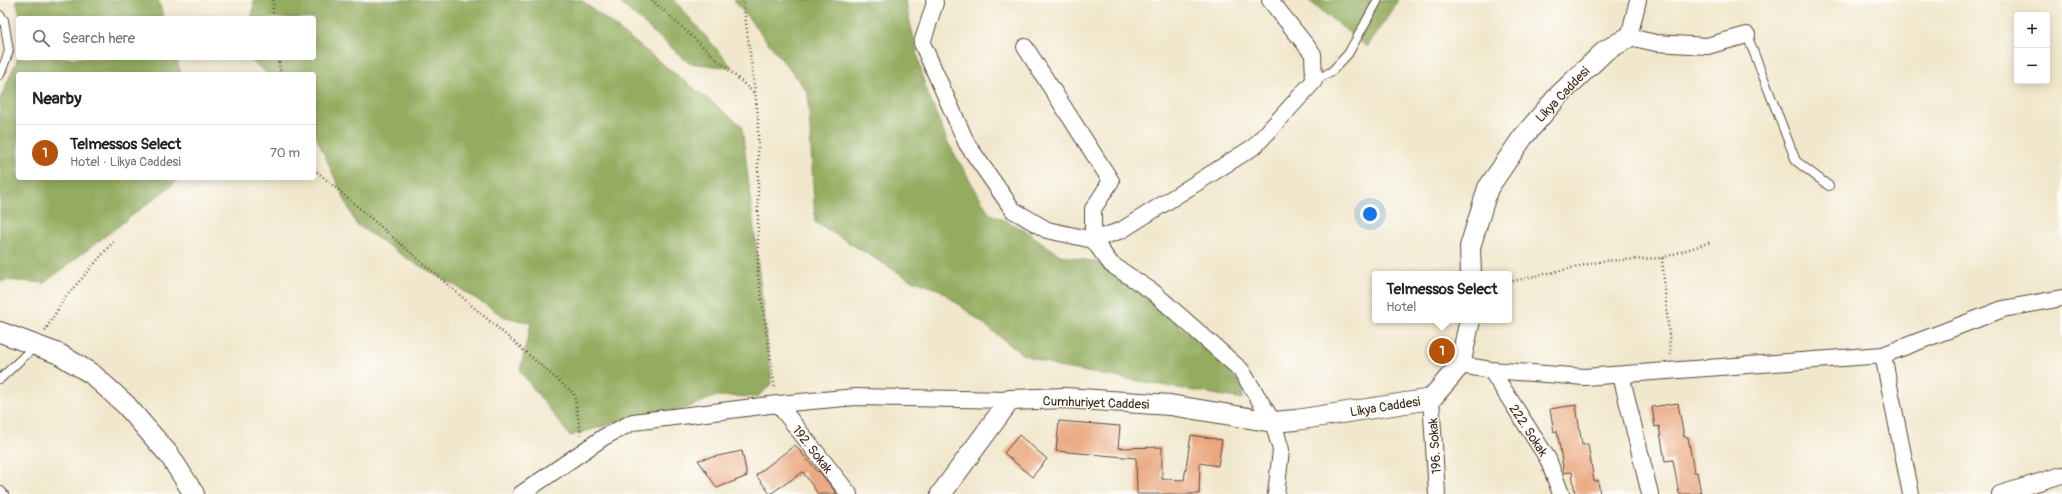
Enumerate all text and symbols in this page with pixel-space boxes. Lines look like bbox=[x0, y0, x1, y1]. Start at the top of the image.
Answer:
map controls bbox=[2014, 12, 2050, 84]
button: + bbox=[2014, 12, 2050, 48]
search box bbox=[16, 16, 316, 60]
icon: search bbox=[30, 27, 52, 49]
text: Search here bbox=[62, 29, 135, 48]
button: − bbox=[2014, 48, 2050, 84]
street label: Likya Caddesi bbox=[1532, 64, 1593, 126]
text: Nearby bbox=[32, 88, 81, 109]
text: Telmessos Select bbox=[70, 135, 181, 154]
text: 1 bbox=[42, 145, 48, 161]
text: 70 m bbox=[270, 145, 300, 161]
text: Hotel · Likya Caddesi bbox=[70, 154, 181, 170]
your location bbox=[1360, 204, 1380, 224]
popup bbox=[1372, 271, 1512, 323]
text: Telmessos Select bbox=[1386, 280, 1498, 299]
text: Hotel bbox=[1386, 299, 1416, 315]
pin: 1 bbox=[1429, 336, 1455, 366]
street label: Cumhuriyet Caddesi bbox=[1042, 393, 1150, 413]
street label: Likya Caddesi bbox=[1349, 394, 1421, 420]
street label: 222. Sokak bbox=[1505, 401, 1551, 460]
street label: 196. Sokak bbox=[1425, 417, 1445, 475]
street label: 192. Sokak bbox=[789, 423, 836, 477]

